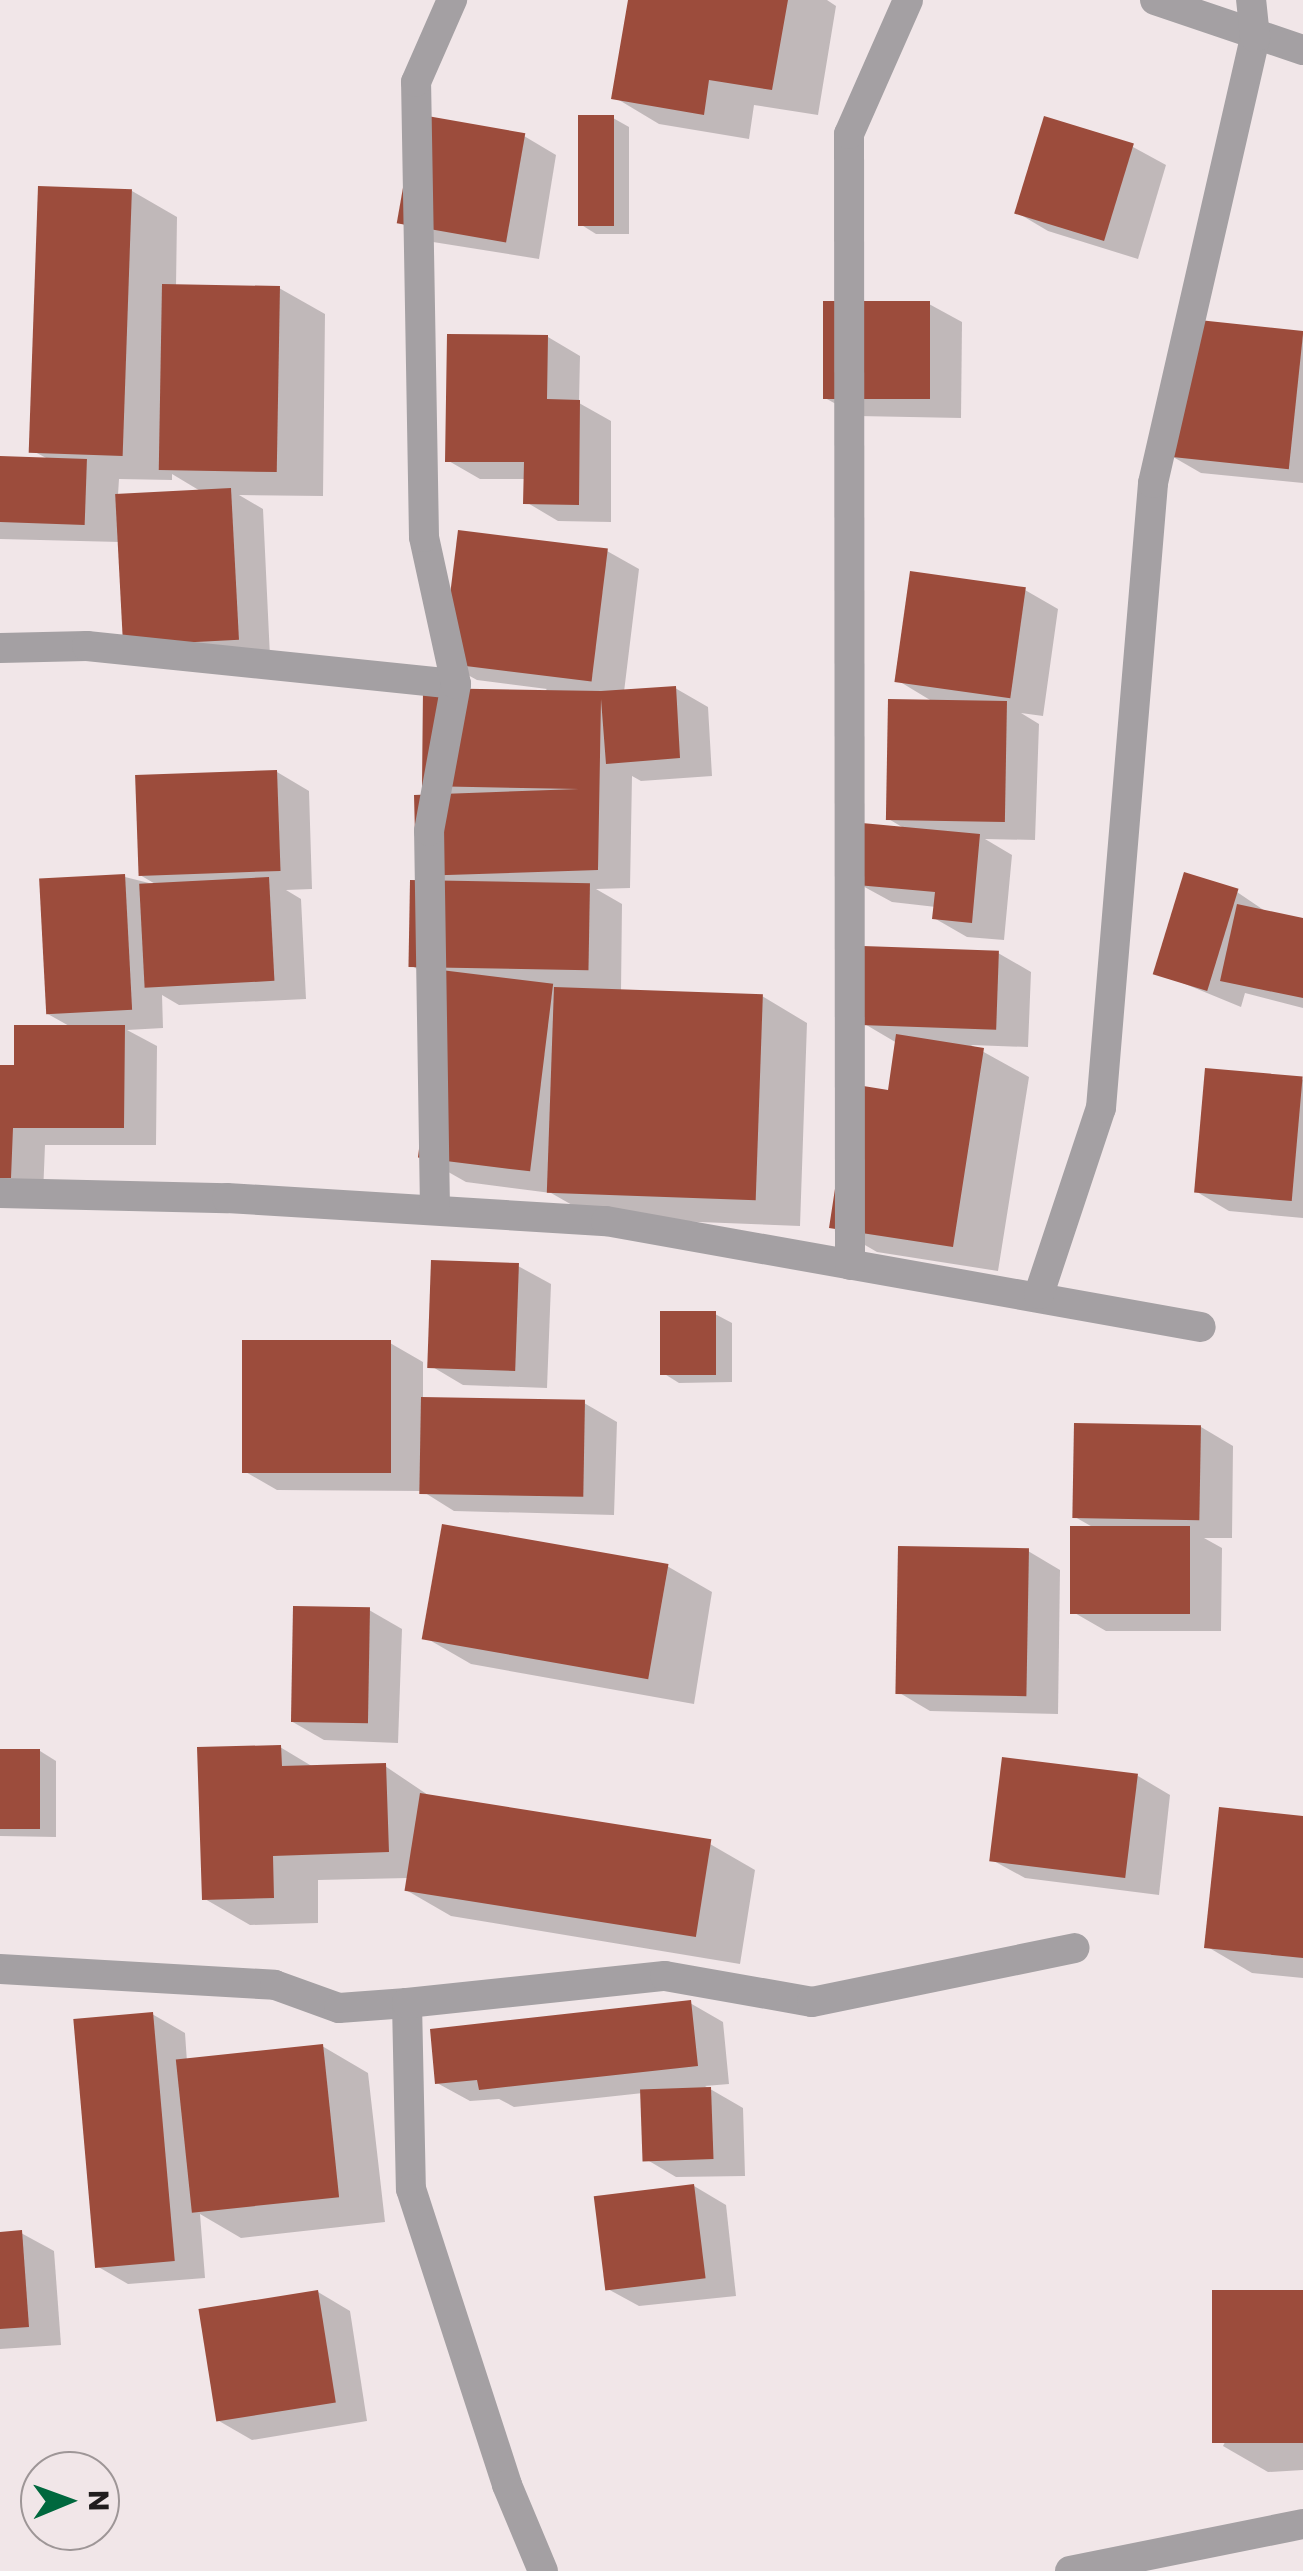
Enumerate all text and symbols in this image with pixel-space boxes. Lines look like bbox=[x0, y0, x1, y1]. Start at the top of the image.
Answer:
north arrow bbox=[20, 2451, 120, 2551]
text: N bbox=[79, 2490, 118, 2511]

